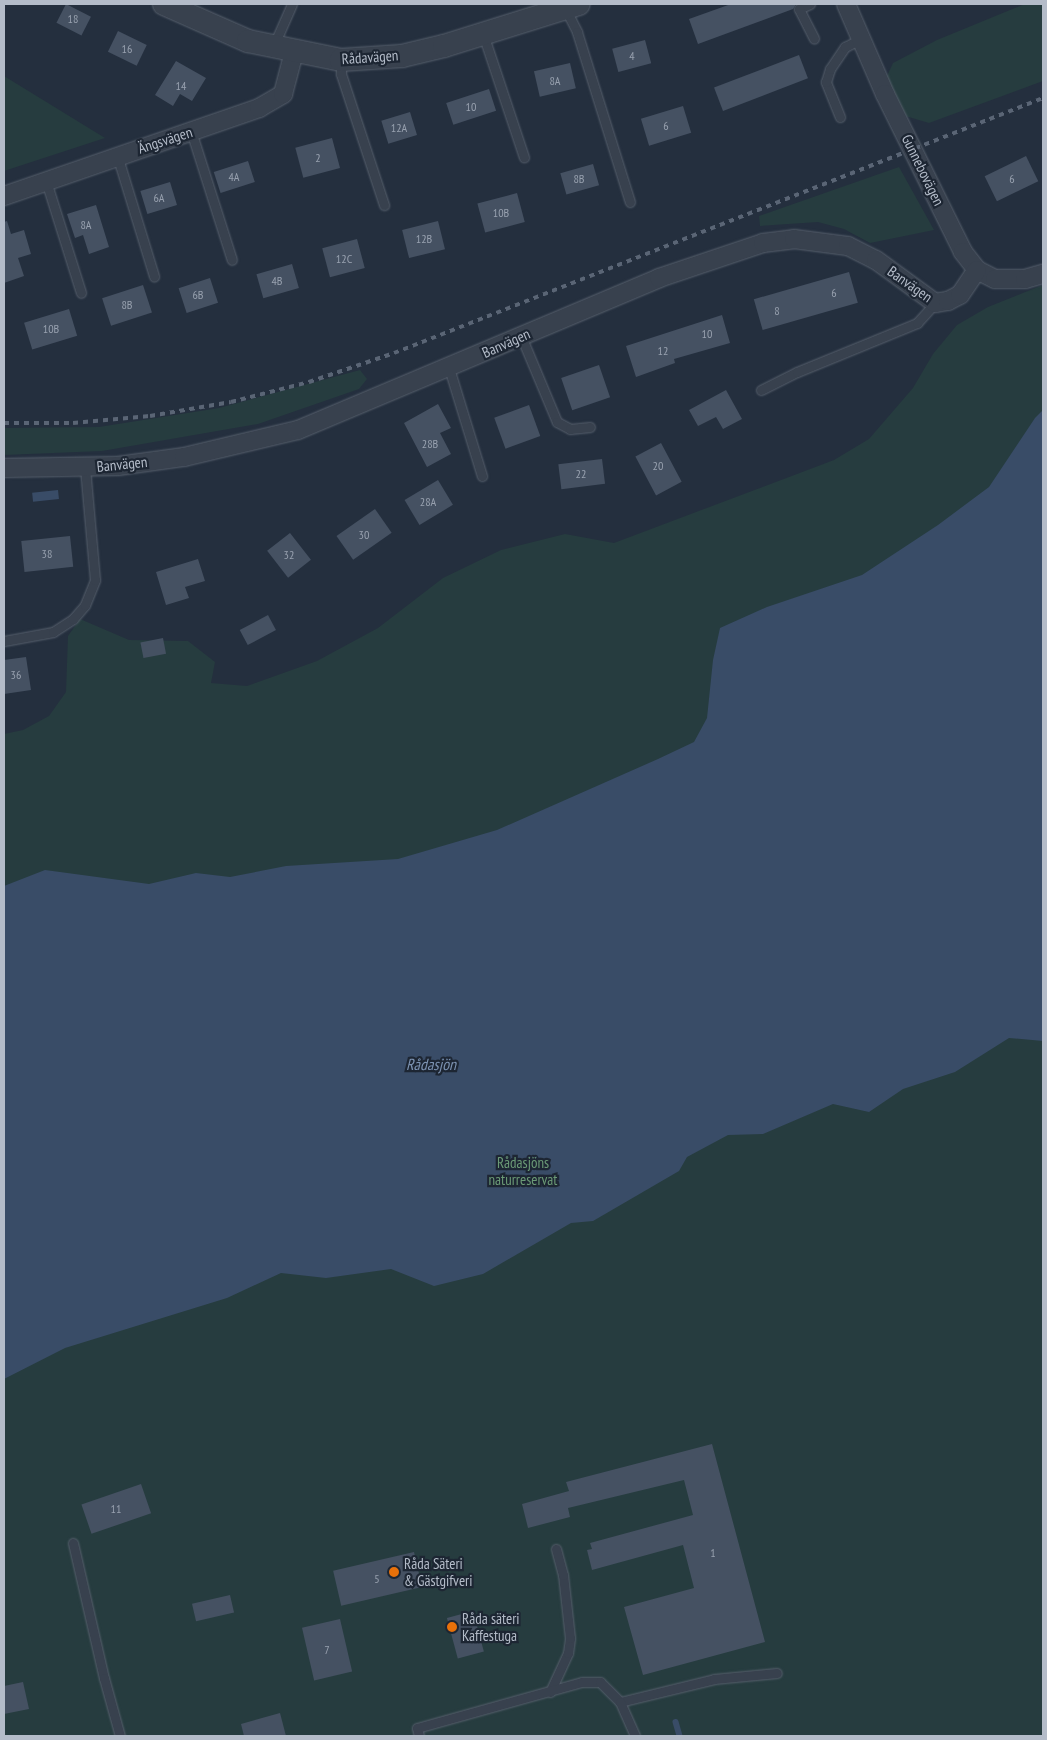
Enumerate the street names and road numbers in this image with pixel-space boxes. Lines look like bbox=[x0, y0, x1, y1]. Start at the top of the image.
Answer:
street label: Rådavägen bbox=[341, 46, 399, 68]
street label: Ängsvägen bbox=[135, 123, 195, 157]
street label: Gunnebovägen bbox=[898, 131, 948, 209]
street label: Banvägen bbox=[884, 262, 936, 306]
street label: Banvägen bbox=[479, 324, 533, 362]
street label: Banvägen bbox=[96, 452, 148, 476]

